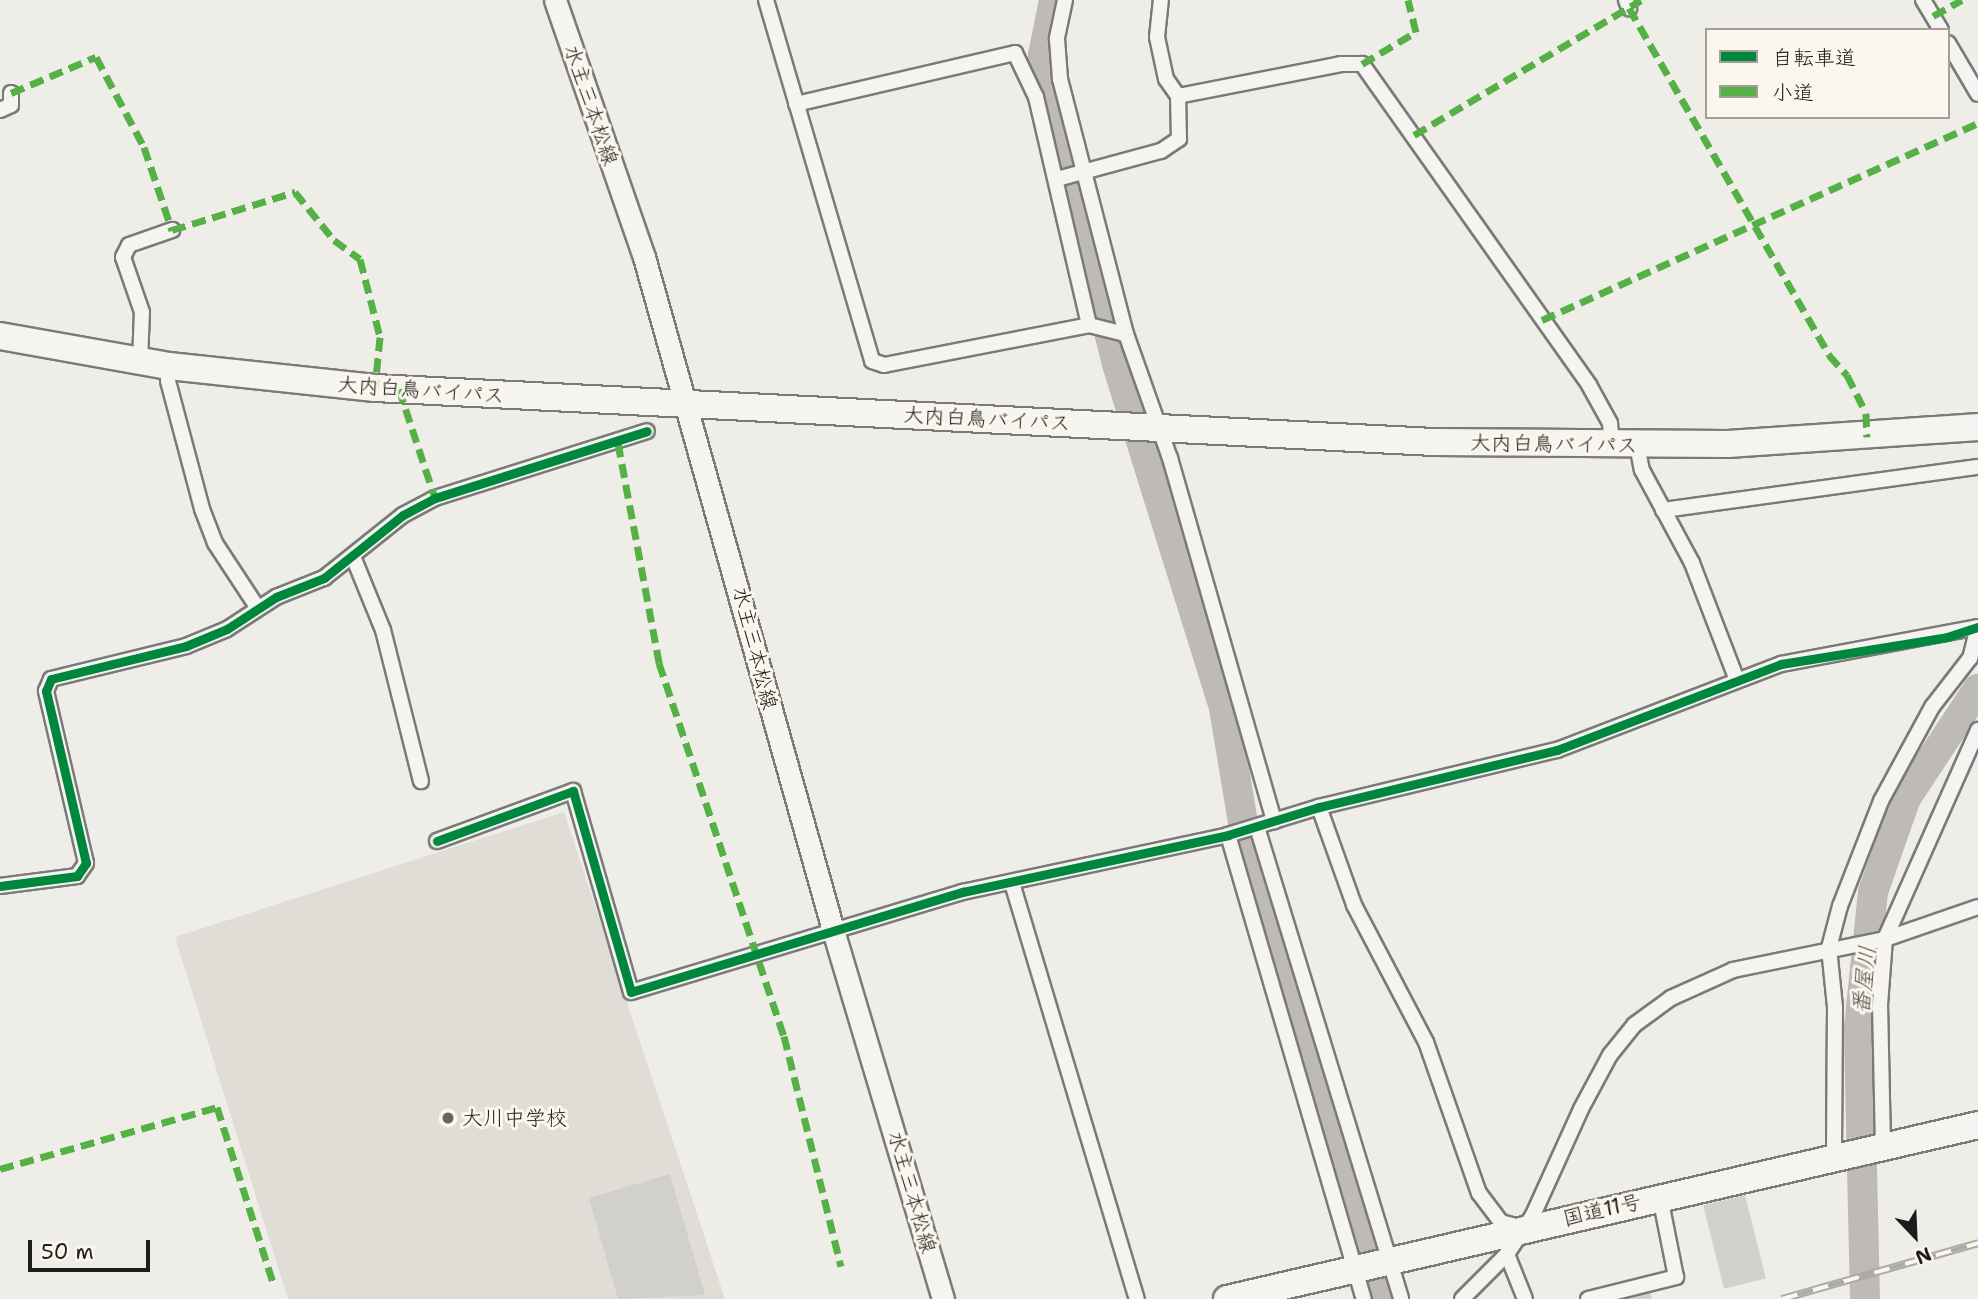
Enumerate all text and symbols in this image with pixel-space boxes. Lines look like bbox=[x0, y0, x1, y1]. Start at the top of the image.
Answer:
legend bbox=[1705, 28, 1950, 119]
street label: 水主三本松線 bbox=[559, 41, 623, 169]
text: 自転車道 bbox=[1772, 44, 1856, 72]
text: 小道 bbox=[1772, 79, 1814, 107]
street label: 大内白鳥バイパス bbox=[336, 372, 506, 408]
street label: 大内白鳥バイパス bbox=[902, 402, 1072, 436]
street label: 大内白鳥バイパス bbox=[1470, 430, 1638, 458]
street label: 水主三本松線 bbox=[728, 584, 782, 712]
water label: 番屋川 bbox=[1847, 944, 1881, 1016]
place label: 大川中学校 bbox=[462, 1105, 567, 1131]
marker: 大川中学校 bbox=[440, 1110, 456, 1126]
street label: 水主三本松線 bbox=[883, 1128, 941, 1256]
street label: 国道11号 bbox=[1560, 1189, 1644, 1231]
north arrow bbox=[1880, 1201, 1950, 1271]
scale bar bbox=[32, 1226, 154, 1270]
text: 50 m bbox=[41, 1238, 94, 1266]
text: N bbox=[1912, 1241, 1935, 1270]

